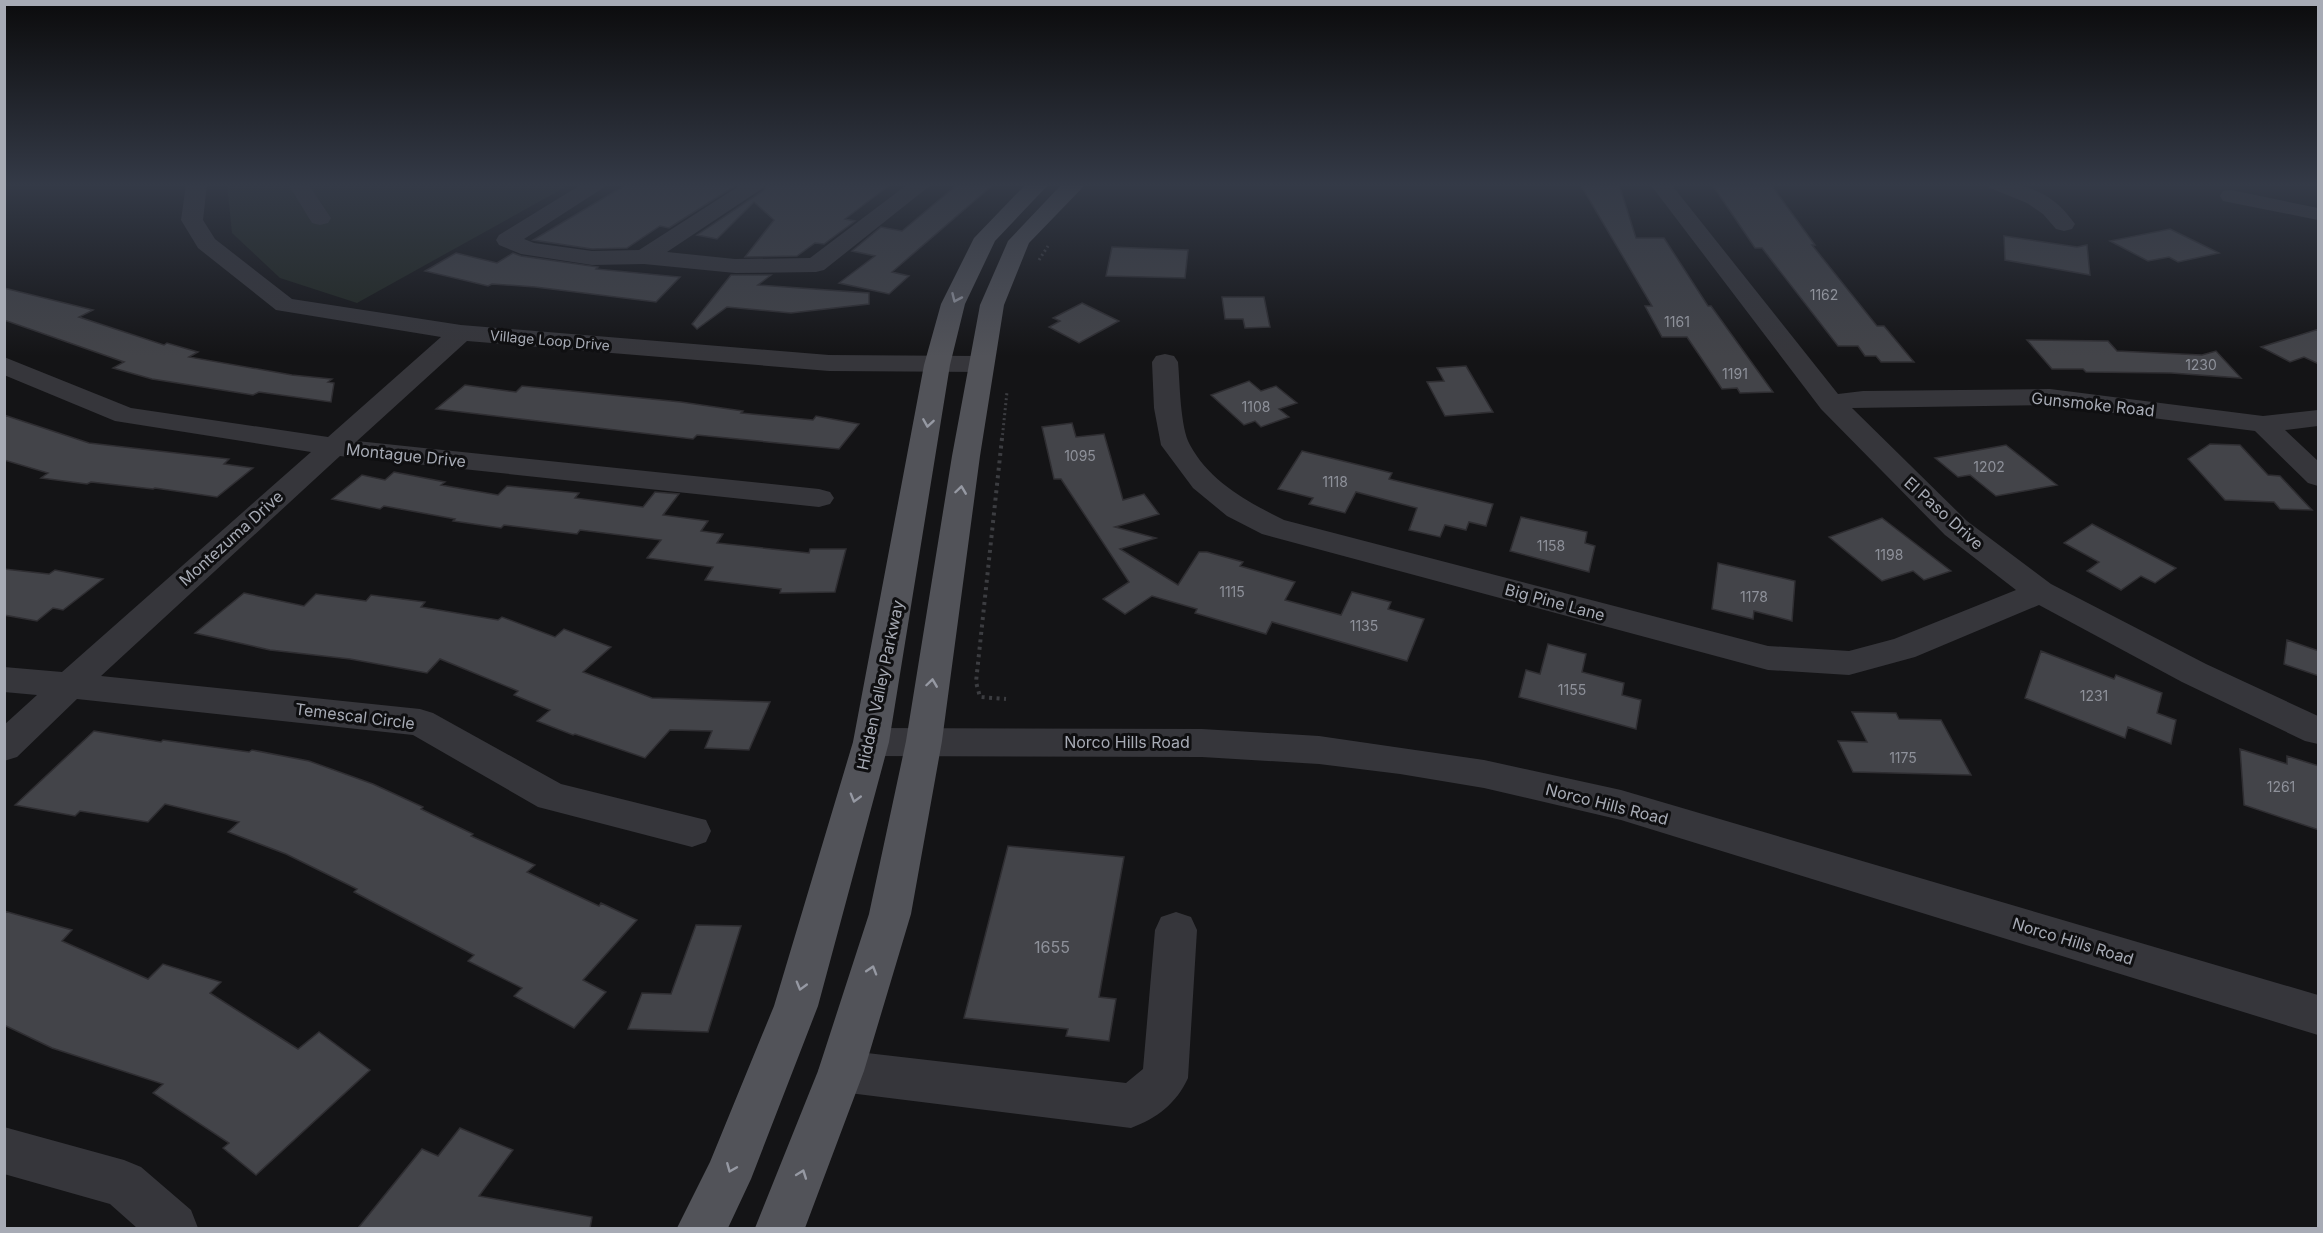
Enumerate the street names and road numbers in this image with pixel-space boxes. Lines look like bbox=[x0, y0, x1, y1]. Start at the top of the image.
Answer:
street label: Village Loop Drive bbox=[489, 326, 611, 354]
street label: Gunsmoke Road bbox=[2030, 388, 2156, 420]
street label: Montague Drive bbox=[345, 439, 467, 471]
street label: El Paso Drive bbox=[1900, 472, 1988, 554]
street label: Montezuma Drive bbox=[175, 486, 287, 590]
street label: Big Pine Lane bbox=[1503, 579, 1607, 625]
street label: Hidden Valley Parkway bbox=[852, 598, 908, 772]
street label: Temescal Circle bbox=[294, 699, 416, 733]
street label: Norco Hills Road bbox=[1064, 732, 1190, 752]
street label: Norco Hills Road bbox=[1544, 779, 1670, 829]
street label: Norco Hills Road bbox=[2010, 913, 2136, 969]

